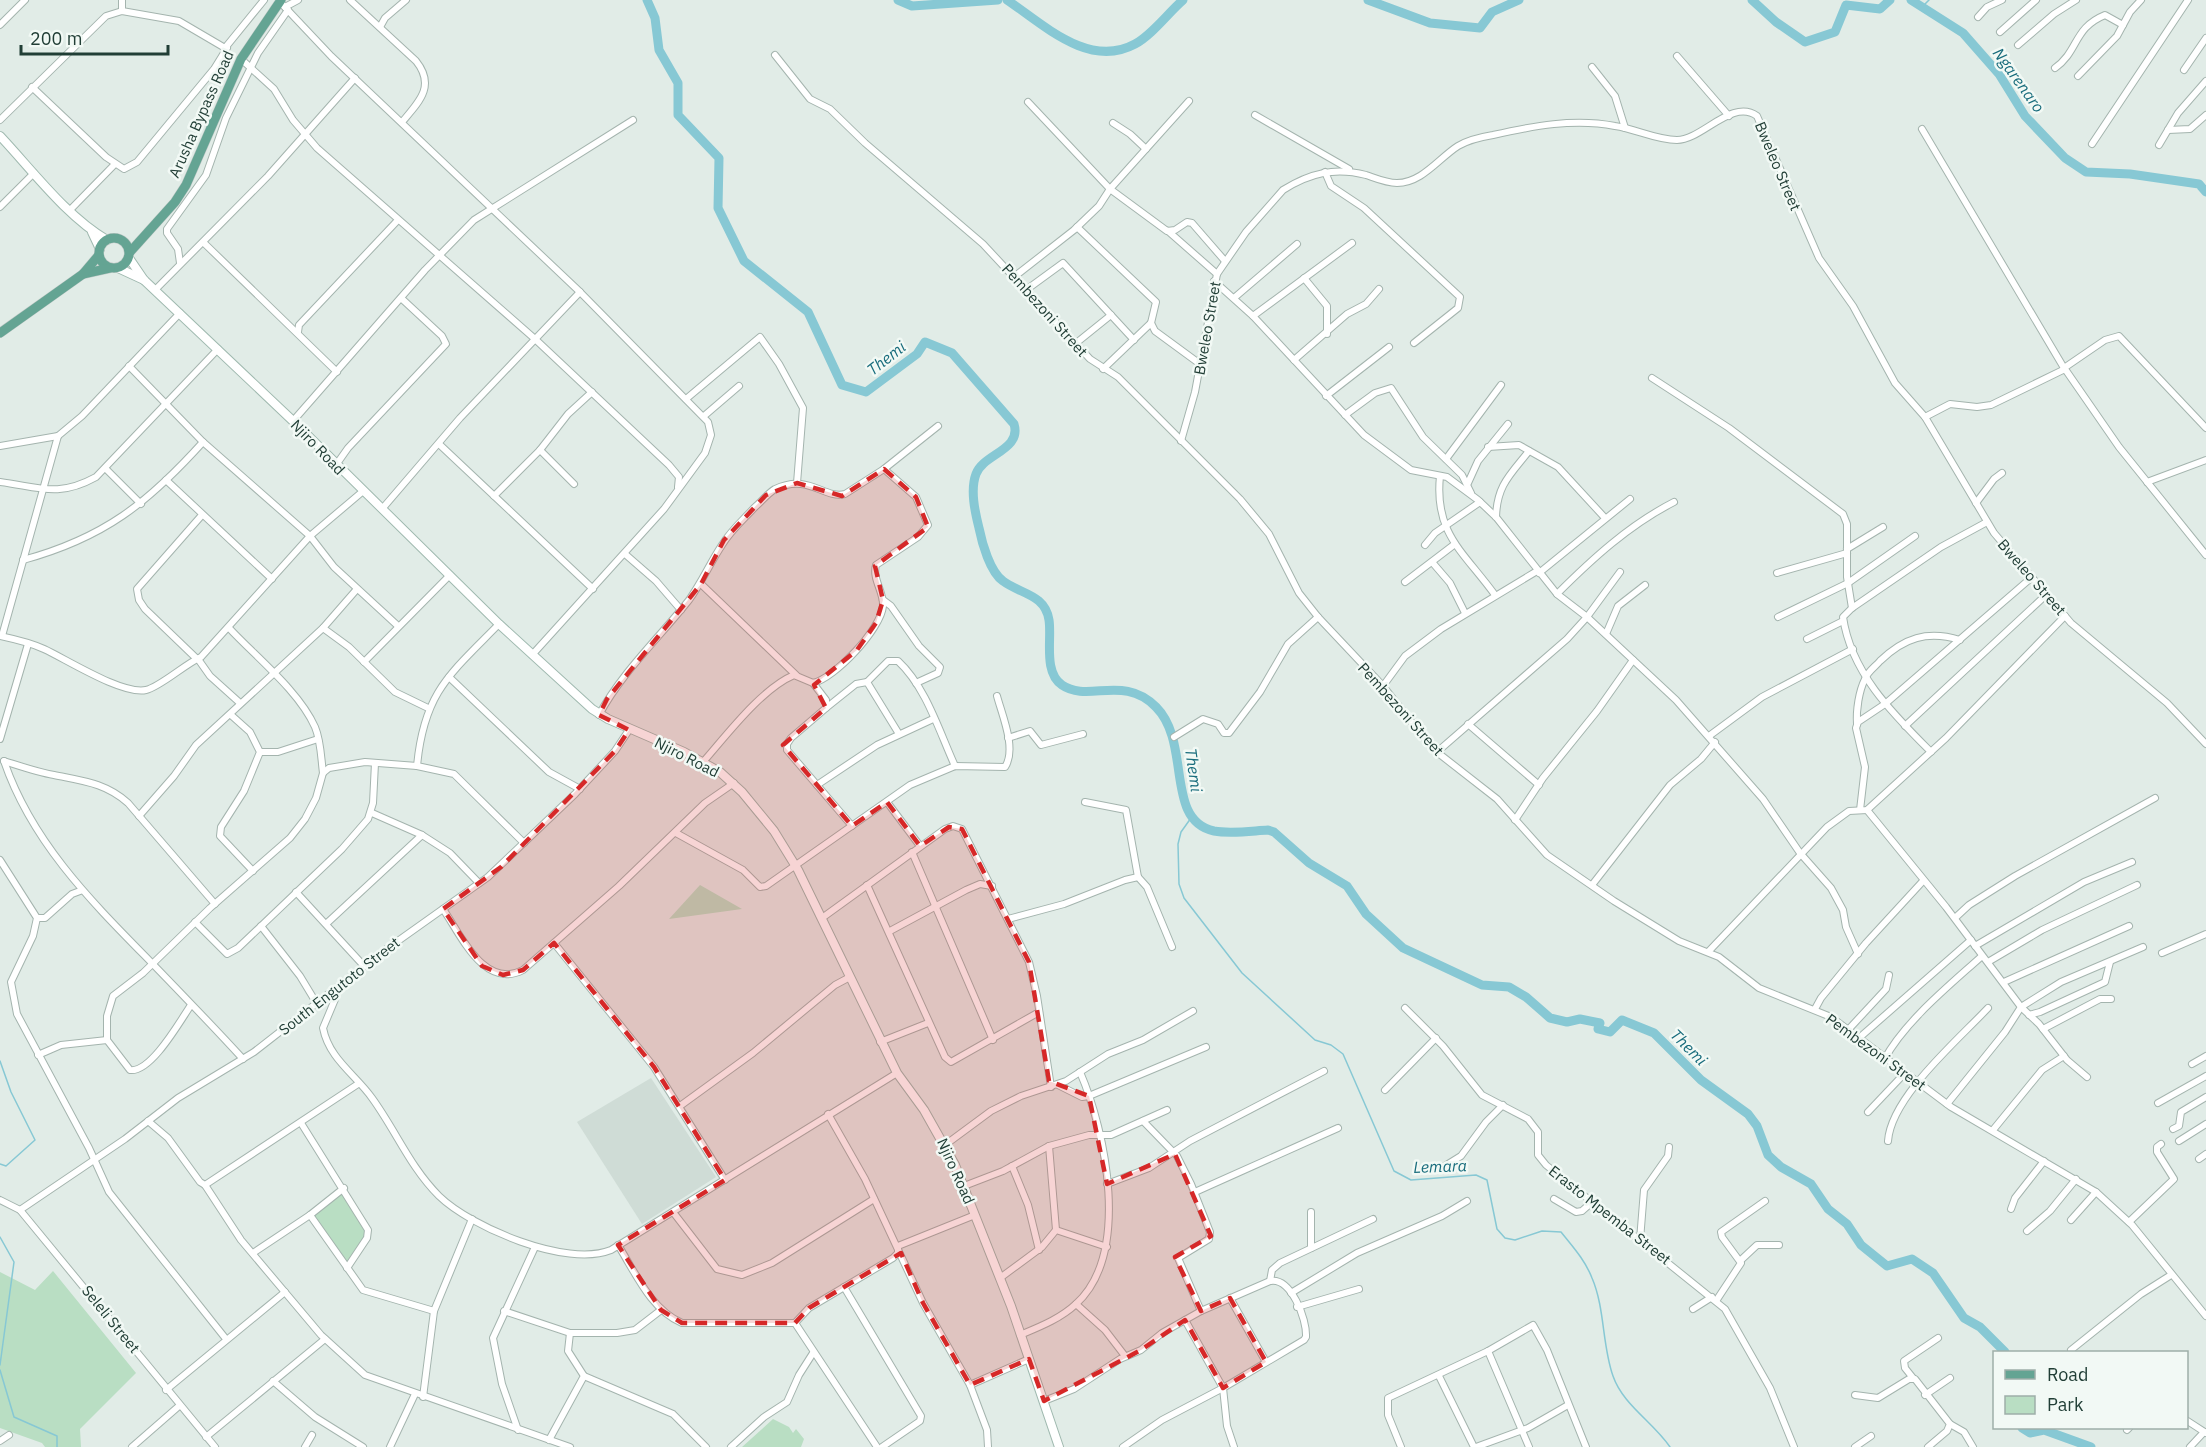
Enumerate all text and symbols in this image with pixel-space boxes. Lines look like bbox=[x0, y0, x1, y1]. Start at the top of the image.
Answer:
scale bar bbox=[21, 18, 168, 56]
text: 200 m bbox=[30, 27, 82, 50]
water label: Ngarenaro bbox=[1989, 44, 2049, 116]
street label: Arusha Bypass Road bbox=[164, 47, 238, 181]
street label: Bweleo Street bbox=[1751, 119, 1805, 213]
street label: Pembezoni Street bbox=[998, 259, 1092, 361]
street label: Bweleo Street bbox=[1189, 280, 1225, 376]
water label: Themi bbox=[863, 336, 910, 379]
street label: Njiro Road bbox=[287, 415, 349, 479]
street label: Bweleo Street bbox=[1994, 535, 2070, 619]
street label: Pembezoni Street bbox=[1354, 658, 1448, 760]
street label: Njiro Road bbox=[652, 733, 722, 781]
water label: Themi bbox=[1181, 747, 1207, 794]
street label: South Engutoto Street bbox=[275, 933, 403, 1039]
street label: Pembezoni Street bbox=[1822, 1009, 1930, 1095]
water label: Themi bbox=[1666, 1024, 1712, 1070]
street label: Njiro Road bbox=[933, 1135, 979, 1207]
water label: Lemara bbox=[1413, 1155, 1467, 1177]
street label: Erasto Mpemba Street bbox=[1545, 1161, 1675, 1269]
street label: Seleli Street bbox=[78, 1281, 144, 1357]
legend bbox=[1993, 1351, 2188, 1429]
text: Road bbox=[2047, 1363, 2088, 1386]
text: Park bbox=[2047, 1393, 2084, 1416]

